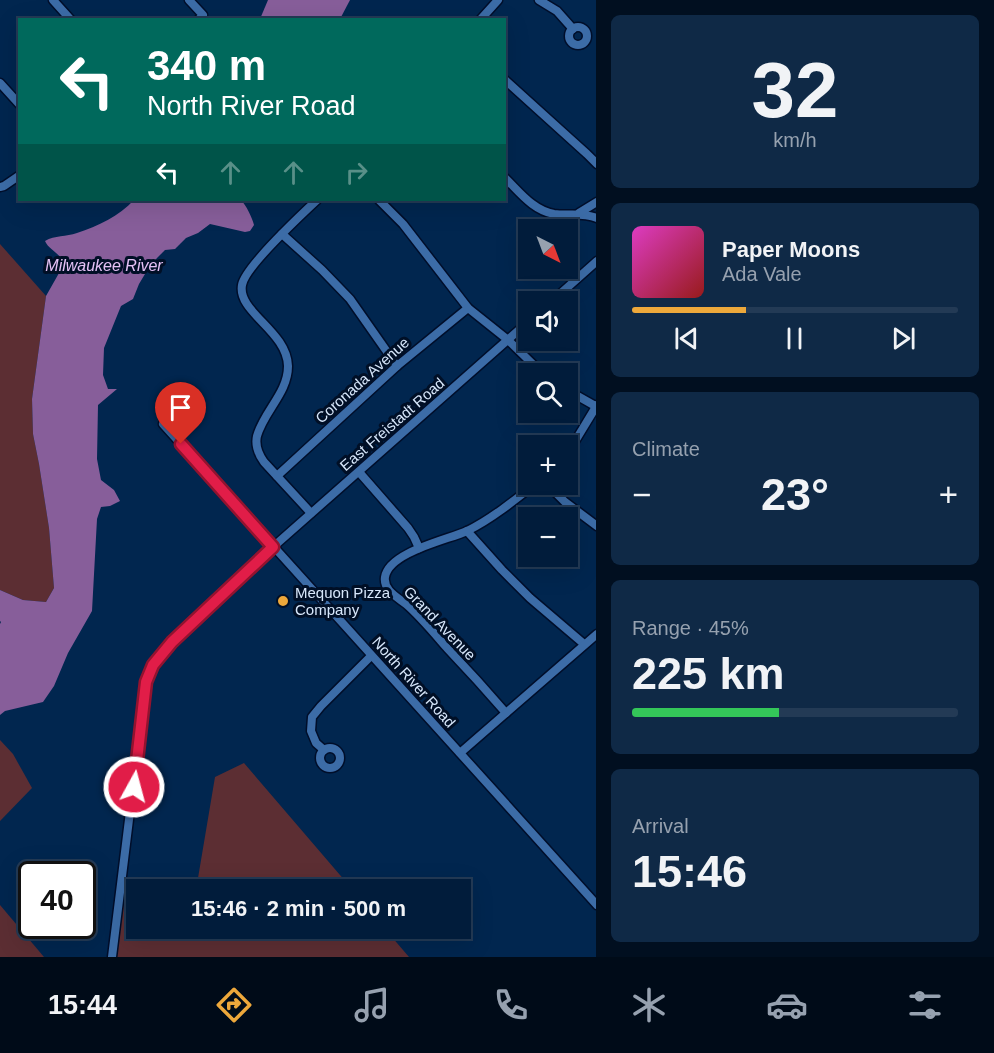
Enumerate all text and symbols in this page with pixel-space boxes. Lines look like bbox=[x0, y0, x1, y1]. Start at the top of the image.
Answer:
icon: left bbox=[48, 42, 126, 120]
text: 340 m bbox=[147, 42, 266, 89]
text: 32 bbox=[752, 46, 838, 134]
text: North River Road bbox=[147, 91, 356, 121]
text: km/h bbox=[773, 129, 817, 151]
icon: left bbox=[151, 156, 184, 189]
icon: ahead bbox=[214, 156, 247, 189]
icon: ahead bbox=[277, 156, 310, 189]
icon: right bbox=[340, 156, 373, 189]
north arrow bbox=[518, 219, 578, 279]
map controls bbox=[518, 219, 578, 567]
text: Paper Moons bbox=[722, 237, 860, 262]
water label: Milwaukee River bbox=[45, 257, 163, 274]
text: Ada Vale bbox=[722, 263, 802, 285]
button: sound bbox=[518, 291, 578, 351]
icon: previous bbox=[670, 322, 703, 355]
icon: pause bbox=[778, 322, 811, 355]
icon: next bbox=[887, 322, 920, 355]
street label: Coronada Avenue bbox=[312, 334, 412, 426]
button: search bbox=[518, 363, 578, 423]
street label: East Freistadt Road bbox=[336, 374, 448, 474]
pin bbox=[155, 382, 206, 444]
icon: arrive bbox=[164, 391, 197, 424]
button: + bbox=[518, 435, 578, 495]
text: Climate bbox=[632, 438, 700, 460]
text: 23° bbox=[761, 469, 829, 520]
text: − bbox=[632, 476, 651, 513]
text: + bbox=[939, 476, 958, 513]
button: − bbox=[518, 507, 578, 567]
street label: Grand Avenue bbox=[401, 583, 479, 663]
place label: Mequon Pizza Company bbox=[295, 584, 391, 618]
marker: Mequon Pizza Company bbox=[276, 594, 290, 608]
text: Range · 45% bbox=[632, 617, 749, 639]
street label: North River Road bbox=[369, 633, 459, 731]
text: 225 km bbox=[632, 648, 785, 699]
position arrow bbox=[102, 755, 166, 819]
text: Arrival bbox=[632, 815, 689, 837]
text: 15:46 bbox=[632, 846, 747, 897]
speed limit sign: 40 bbox=[18, 861, 96, 939]
text: 15:46 · 2 min · 500 m bbox=[191, 896, 406, 921]
icon: directions bbox=[213, 984, 255, 1026]
icon: music bbox=[351, 984, 393, 1026]
icon: phone bbox=[490, 984, 532, 1026]
icon: climate bbox=[628, 984, 670, 1026]
icon: car bbox=[766, 984, 808, 1026]
icon: filters bbox=[904, 984, 946, 1026]
text: 15:44 bbox=[48, 990, 117, 1020]

